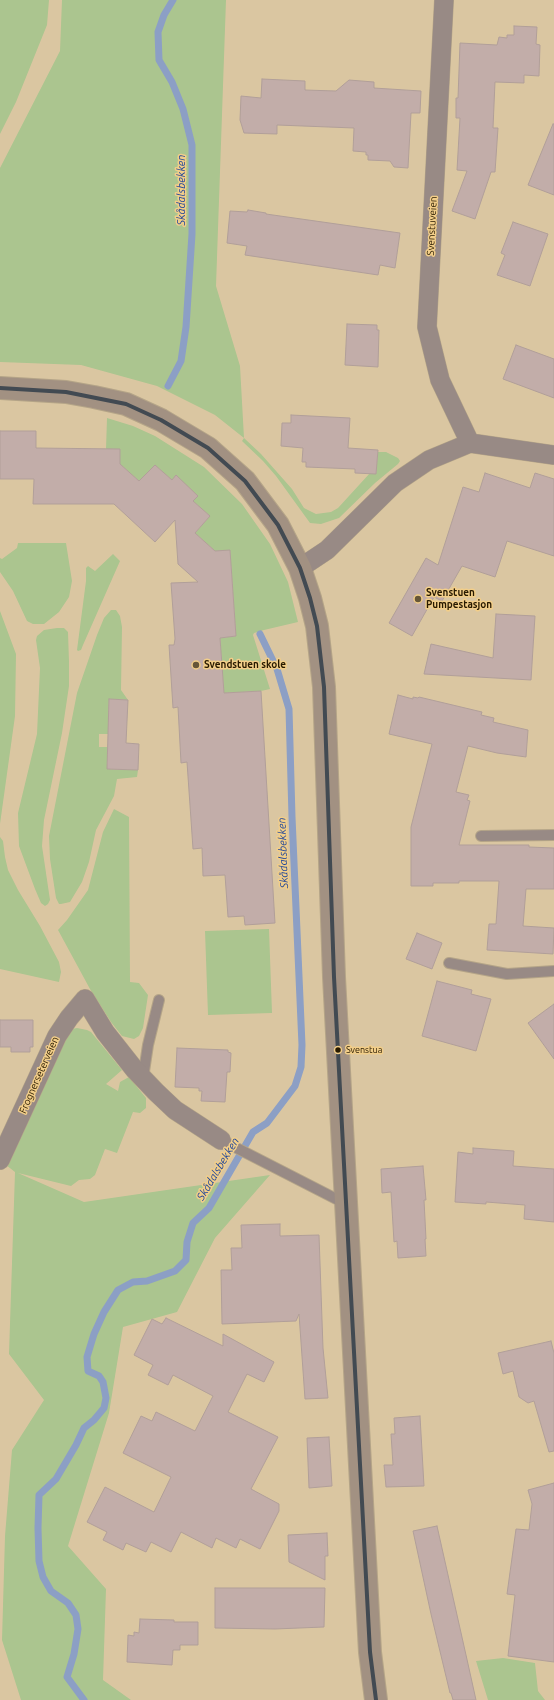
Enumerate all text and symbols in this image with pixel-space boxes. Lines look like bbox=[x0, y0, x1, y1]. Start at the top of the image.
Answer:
water label: Skådalsbekken bbox=[174, 155, 188, 225]
street label: Svenstuveien bbox=[424, 196, 440, 256]
place label: Svenstuen Pumpestasjon bbox=[426, 587, 492, 610]
marker: Svenstuen Pumpestasjon bbox=[413, 594, 423, 604]
place label: Svendstuen skole bbox=[204, 659, 286, 671]
marker: Svendstuen skole bbox=[191, 660, 201, 670]
water label: Skådalsbekken bbox=[275, 817, 291, 889]
street label: Frognerseterveien bbox=[17, 1035, 61, 1115]
marker: Svenstua bbox=[333, 1045, 343, 1055]
place label: Svenstua bbox=[346, 1045, 382, 1055]
water label: Skådalsbekken bbox=[194, 1135, 242, 1203]

